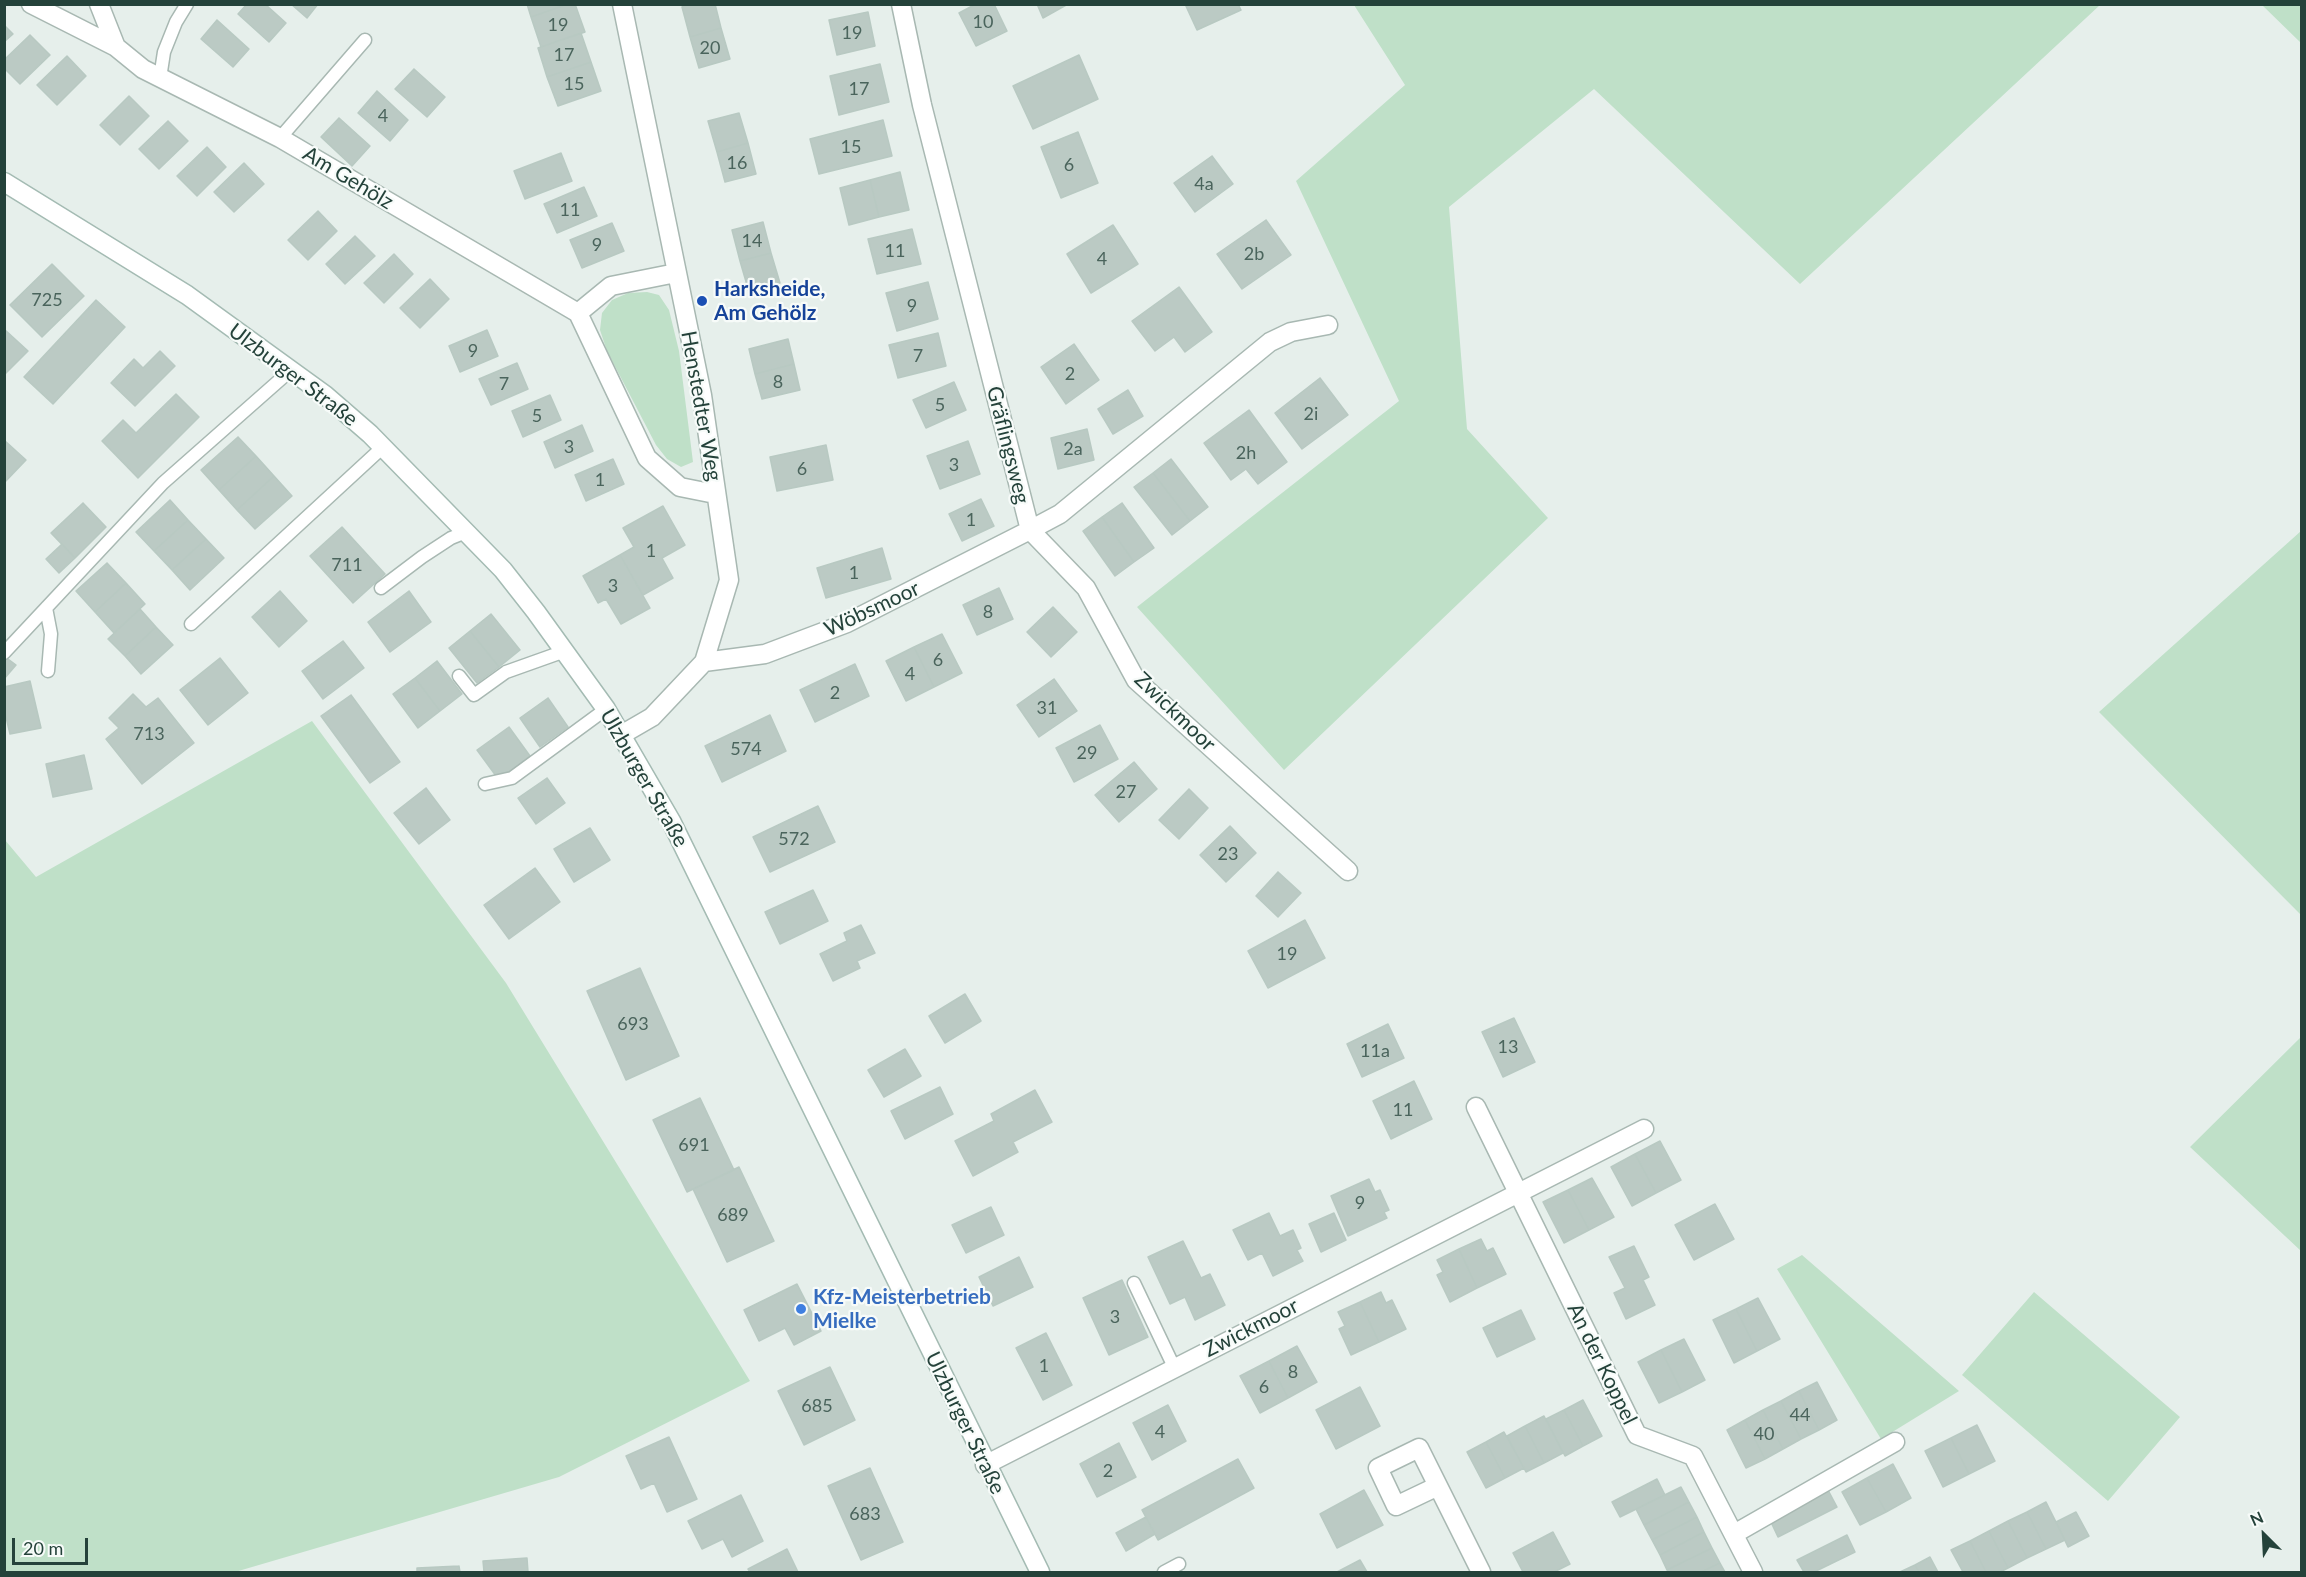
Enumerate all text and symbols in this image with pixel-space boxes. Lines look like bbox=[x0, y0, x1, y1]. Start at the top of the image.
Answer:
house number: 10 bbox=[973, 11, 993, 33]
house number: 19 bbox=[548, 14, 568, 36]
house number: 19 bbox=[842, 22, 862, 44]
house number: 20 bbox=[700, 37, 720, 59]
house number: 17 bbox=[554, 44, 574, 66]
house number: 15 bbox=[564, 73, 584, 95]
house number: 17 bbox=[849, 78, 869, 100]
house number: 4 bbox=[378, 105, 388, 127]
house number: 15 bbox=[841, 136, 861, 158]
street label: Am Gehölz bbox=[298, 141, 398, 215]
house number: 16 bbox=[727, 152, 747, 174]
house number: 6 bbox=[1064, 154, 1074, 176]
house number: 4a bbox=[1194, 173, 1214, 195]
house number: 11 bbox=[560, 199, 580, 221]
house number: 14 bbox=[742, 230, 762, 252]
house number: 9 bbox=[592, 234, 602, 256]
house number: 11 bbox=[885, 240, 905, 262]
house number: 2b bbox=[1244, 243, 1264, 265]
house number: 4 bbox=[1097, 248, 1107, 270]
place label: Harksheide, Am Gehölz bbox=[714, 276, 825, 326]
house number: 725 bbox=[31, 289, 63, 311]
marker: Harksheide, Am Gehölz bbox=[695, 294, 709, 308]
house number: 9 bbox=[907, 295, 917, 317]
street label: Ulzburger Straße bbox=[224, 318, 362, 432]
street label: Henstedter Weg bbox=[675, 329, 727, 483]
house number: 9 bbox=[468, 340, 478, 362]
house number: 7 bbox=[913, 345, 923, 367]
house number: 2 bbox=[1065, 363, 1075, 385]
house number: 8 bbox=[773, 371, 783, 393]
house number: 7 bbox=[499, 373, 509, 395]
street label: Gräflingsweg bbox=[981, 384, 1035, 506]
house number: 5 bbox=[935, 394, 945, 416]
house number: 2i bbox=[1304, 403, 1318, 425]
house number: 5 bbox=[532, 405, 542, 427]
house number: 3 bbox=[564, 436, 574, 458]
house number: 2a bbox=[1063, 438, 1083, 460]
house number: 2h bbox=[1236, 442, 1256, 464]
house number: 3 bbox=[949, 454, 959, 476]
house number: 6 bbox=[797, 458, 807, 480]
house number: 1 bbox=[595, 469, 605, 491]
house number: 1 bbox=[966, 509, 976, 531]
house number: 1 bbox=[646, 540, 656, 562]
house number: 711 bbox=[331, 554, 363, 576]
house number: 1 bbox=[849, 562, 859, 584]
house number: 3 bbox=[608, 575, 618, 597]
street label: Wöbsmoor bbox=[820, 576, 924, 642]
house number: 8 bbox=[983, 601, 993, 623]
house number: 6 bbox=[933, 649, 943, 671]
house number: 4 bbox=[905, 663, 915, 685]
street label: Zwickmoor bbox=[1129, 667, 1221, 757]
house number: 2 bbox=[830, 682, 840, 704]
house number: 31 bbox=[1037, 697, 1057, 719]
street label: Ulzburger Straße bbox=[594, 705, 694, 851]
house number: 713 bbox=[133, 723, 165, 745]
house number: 574 bbox=[730, 738, 762, 760]
house number: 29 bbox=[1077, 742, 1097, 764]
house number: 27 bbox=[1116, 781, 1136, 803]
house number: 572 bbox=[778, 828, 810, 850]
house number: 23 bbox=[1218, 843, 1238, 865]
house number: 19 bbox=[1277, 943, 1297, 965]
house number: 693 bbox=[617, 1013, 649, 1035]
house number: 13 bbox=[1498, 1036, 1518, 1058]
house number: 11a bbox=[1360, 1040, 1390, 1062]
house number: 11 bbox=[1393, 1099, 1413, 1121]
house number: 691 bbox=[678, 1134, 710, 1156]
house number: 9 bbox=[1355, 1192, 1365, 1214]
house number: 689 bbox=[717, 1204, 749, 1226]
place label: Kfz-Meisterbetrieb Mielke bbox=[813, 1284, 991, 1334]
street label: Zwickmoor bbox=[1199, 1293, 1303, 1363]
street label: An der Koppel bbox=[1562, 1299, 1642, 1429]
marker: Kfz-Meisterbetrieb Mielke bbox=[794, 1302, 808, 1316]
house number: 3 bbox=[1110, 1306, 1120, 1328]
street label: Ulzburger Straße bbox=[920, 1348, 1010, 1498]
house number: 1 bbox=[1039, 1355, 1049, 1377]
house number: 8 bbox=[1288, 1361, 1298, 1383]
house number: 6 bbox=[1259, 1376, 1269, 1398]
house number: 685 bbox=[801, 1395, 833, 1417]
house number: 44 bbox=[1790, 1404, 1810, 1426]
house number: 4 bbox=[1155, 1421, 1165, 1443]
house number: 40 bbox=[1754, 1423, 1774, 1445]
house number: 2 bbox=[1103, 1460, 1113, 1482]
house number: 683 bbox=[849, 1503, 881, 1525]
north arrow bbox=[2234, 1505, 2294, 1565]
text: N bbox=[2247, 1507, 2266, 1529]
scale bar bbox=[15, 1526, 92, 1564]
text: 20 m bbox=[23, 1537, 63, 1559]

